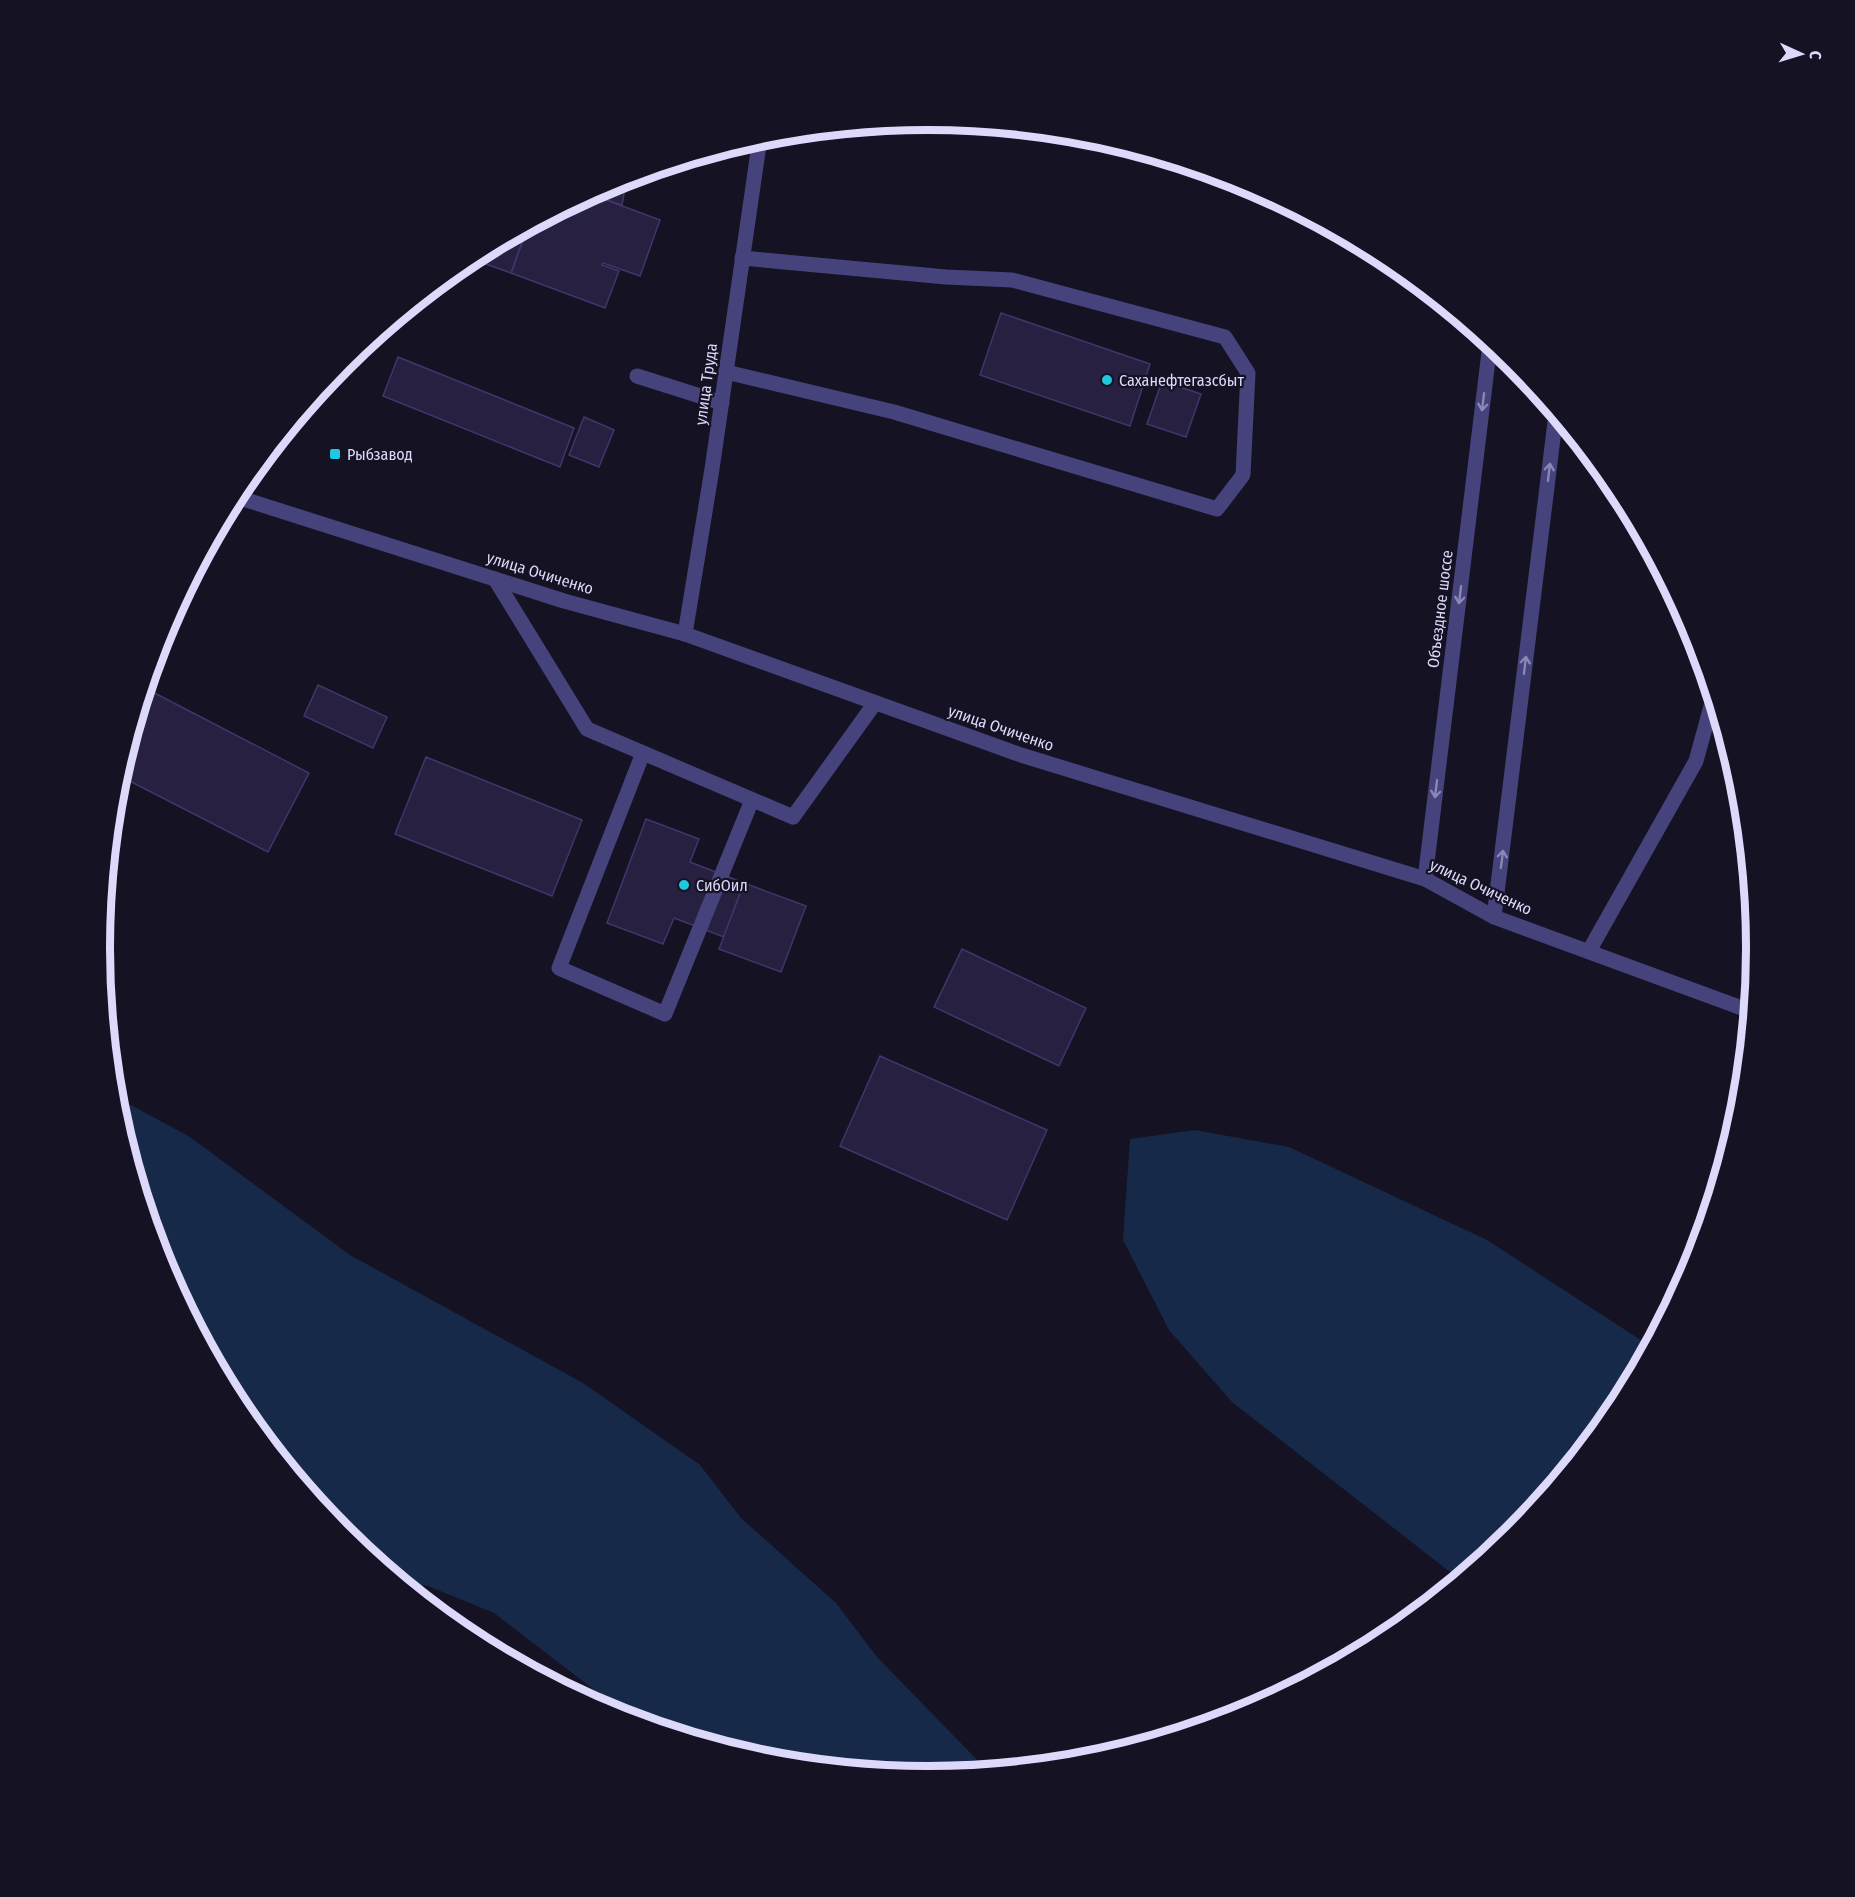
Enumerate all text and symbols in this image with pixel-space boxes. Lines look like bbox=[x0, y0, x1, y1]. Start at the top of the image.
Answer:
north arrow bbox=[1771, 24, 1831, 84]
text: С bbox=[1806, 50, 1825, 60]
street label: улица Труда bbox=[691, 342, 721, 426]
place label: Саханефтегазсбыт bbox=[1119, 371, 1244, 390]
marker: Саханефтегазсбыт bbox=[1100, 373, 1114, 387]
one-way arrow bbox=[1477, 391, 1488, 411]
place label: Рыбзавод bbox=[347, 445, 413, 464]
marker: Рыбзавод bbox=[328, 447, 342, 461]
one-way arrow bbox=[1543, 462, 1554, 482]
street label: улица Очиченко bbox=[484, 548, 596, 598]
street label: Объездное шоссе bbox=[1423, 549, 1457, 669]
one-way arrow bbox=[1454, 585, 1465, 605]
one-way arrow bbox=[1520, 656, 1531, 676]
street label: улица Очиченко bbox=[946, 701, 1056, 755]
one-way arrow bbox=[1431, 778, 1442, 798]
one-way arrow bbox=[1496, 849, 1507, 869]
street label: улица Очиченко bbox=[1427, 855, 1535, 919]
place label: СибОил bbox=[696, 876, 748, 895]
marker: СибОил bbox=[677, 878, 691, 892]

